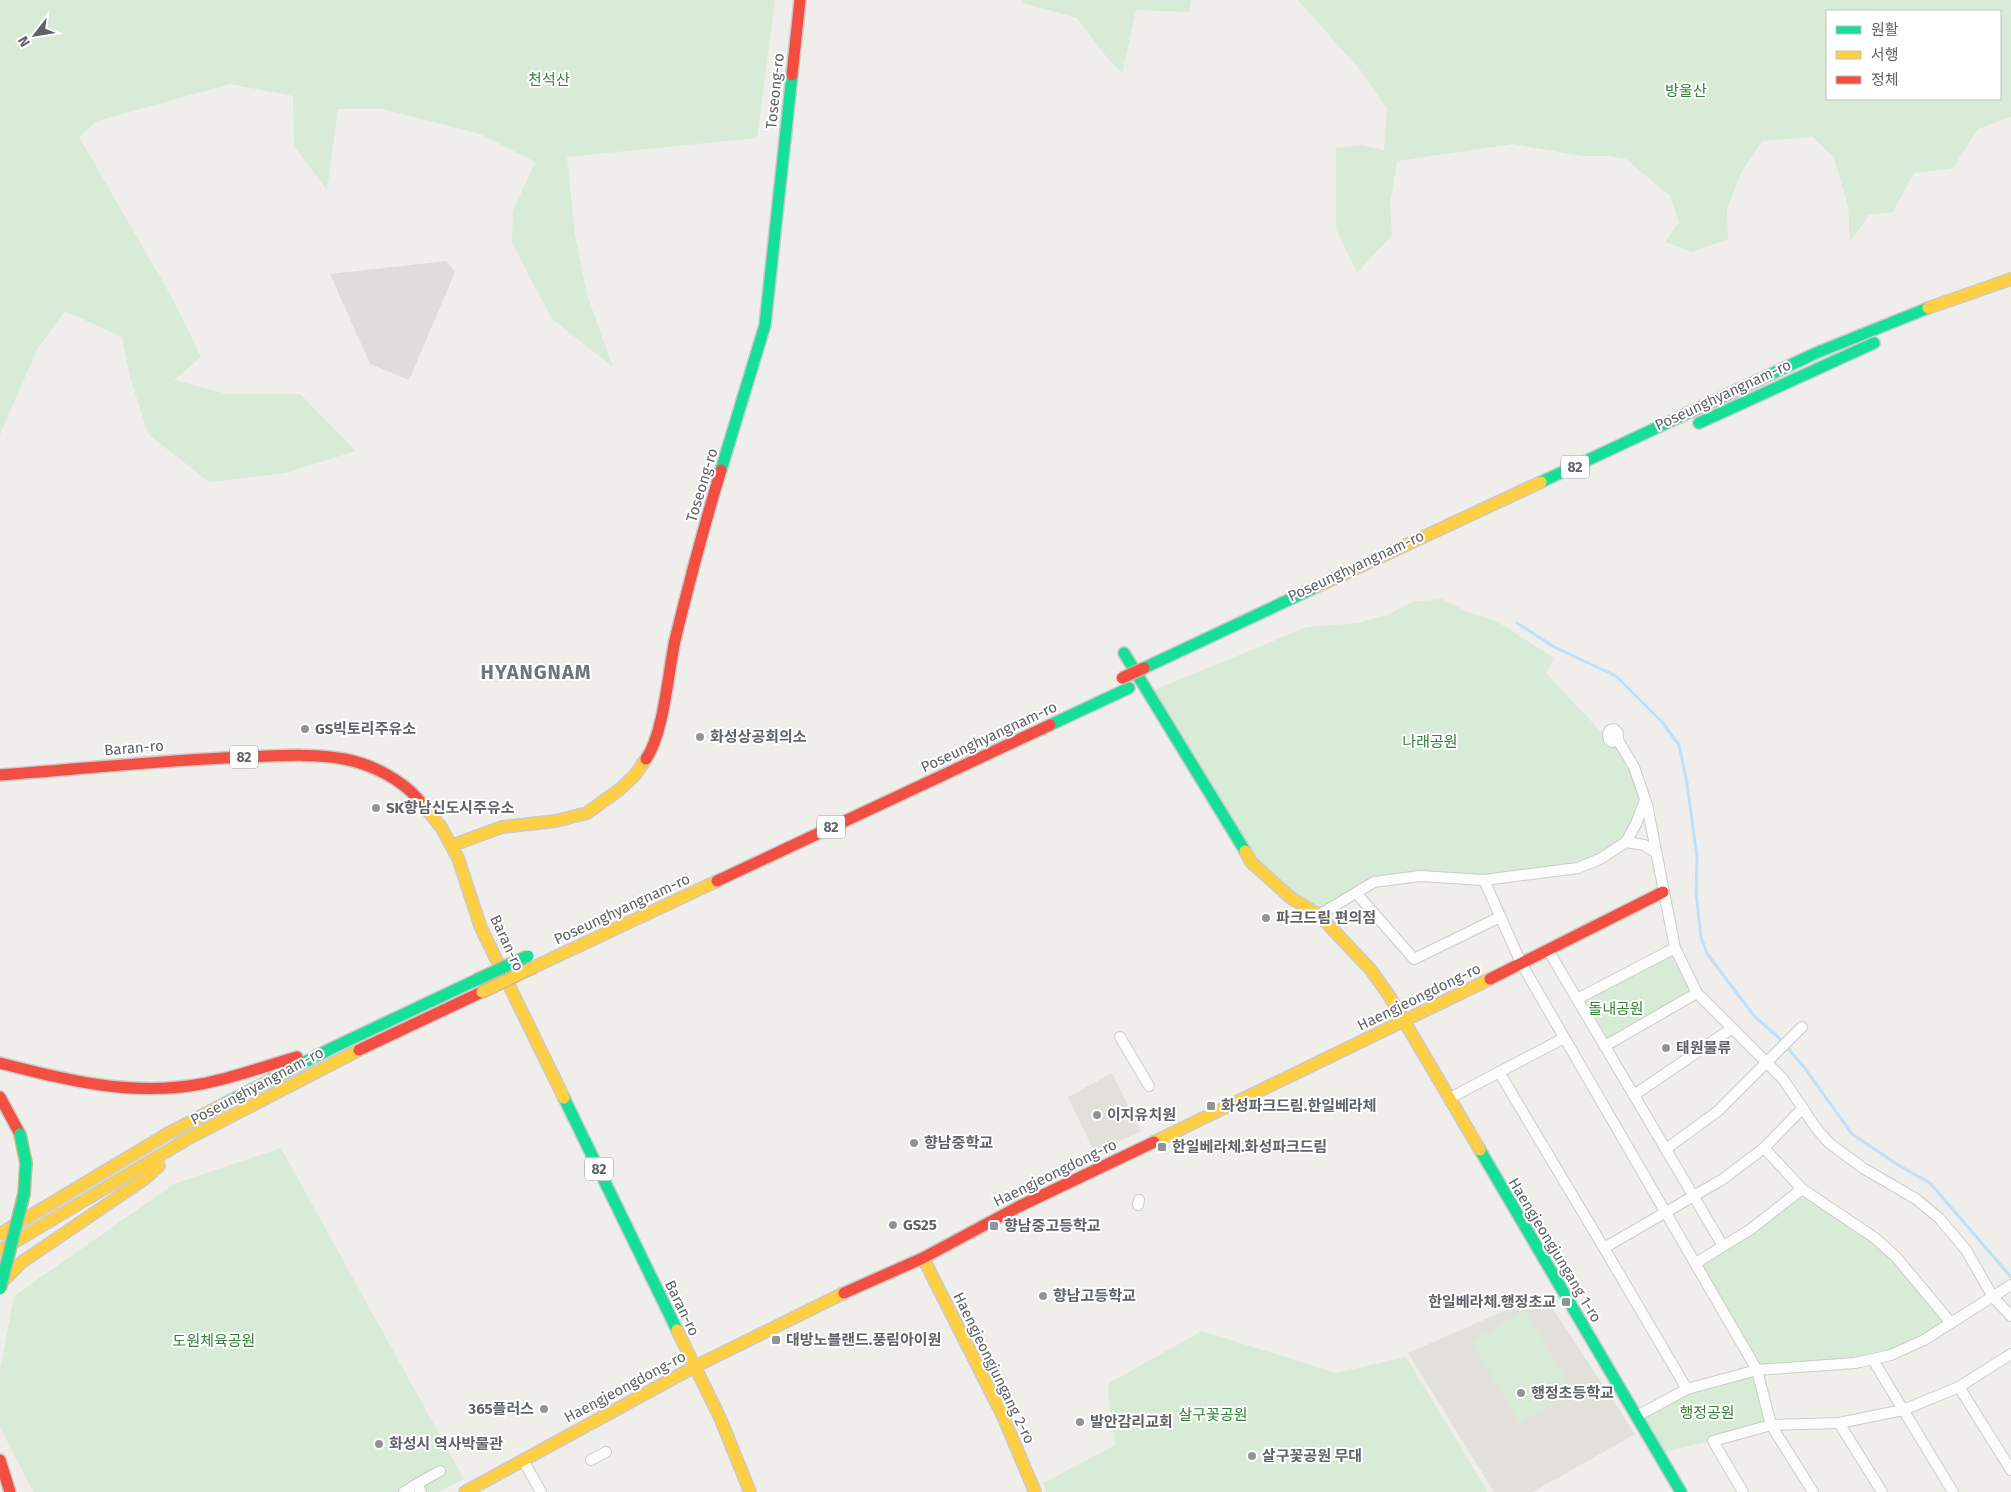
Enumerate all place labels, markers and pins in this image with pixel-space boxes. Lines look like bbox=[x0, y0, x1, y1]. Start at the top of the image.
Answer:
place label: GS빅토리주유소 bbox=[315, 720, 416, 738]
marker: GS빅토리주유소 bbox=[299, 723, 311, 735]
place label: 화성상공회의소 bbox=[710, 728, 807, 746]
marker: 화성상공회의소 bbox=[694, 731, 706, 743]
place label: SK향남신도시주유소 bbox=[386, 799, 515, 817]
marker: SK향남신도시주유소 bbox=[370, 802, 382, 814]
place label: 파크드림 편의점 bbox=[1276, 909, 1376, 927]
marker: 파크드림 편의점 bbox=[1260, 912, 1272, 924]
place label: 태원물류 bbox=[1676, 1039, 1731, 1057]
marker: 태원물류 bbox=[1660, 1042, 1672, 1054]
place label: 화성파크드림.한일베라체 bbox=[1221, 1097, 1376, 1115]
marker: 화성파크드림.한일베라체 bbox=[1205, 1100, 1217, 1112]
place label: 이지유치원 bbox=[1107, 1106, 1176, 1124]
marker: 이지유치원 bbox=[1091, 1109, 1103, 1121]
place label: 향남중학교 bbox=[924, 1134, 993, 1152]
marker: 향남중학교 bbox=[908, 1137, 920, 1149]
place label: 한일베라체.화성파크드림 bbox=[1172, 1138, 1327, 1156]
marker: 한일베라체.화성파크드림 bbox=[1156, 1141, 1168, 1153]
place label: GS25 bbox=[903, 1216, 937, 1234]
place label: 향남중고등학교 bbox=[1004, 1217, 1101, 1235]
marker: GS25 bbox=[887, 1219, 899, 1231]
marker: 향남중고등학교 bbox=[988, 1220, 1000, 1232]
place label: 향남고등학교 bbox=[1053, 1287, 1136, 1305]
marker: 향남고등학교 bbox=[1037, 1290, 1049, 1302]
place label: 한일베라체.행정초교 bbox=[1428, 1293, 1556, 1311]
marker: 한일베라체.행정초교 bbox=[1560, 1296, 1572, 1308]
place label: 대방노블랜드.풍림아이원 bbox=[786, 1331, 941, 1349]
marker: 대방노블랜드.풍림아이원 bbox=[770, 1334, 782, 1346]
place label: 행정초등학교 bbox=[1531, 1384, 1614, 1402]
marker: 행정초등학교 bbox=[1515, 1387, 1527, 1399]
place label: 365플러스 bbox=[467, 1400, 534, 1418]
marker: 365플러스 bbox=[538, 1403, 550, 1415]
place label: 발안감리교회 bbox=[1090, 1413, 1173, 1431]
marker: 발안감리교회 bbox=[1074, 1416, 1086, 1428]
place label: 화성시 역사박물관 bbox=[389, 1435, 503, 1453]
marker: 화성시 역사박물관 bbox=[373, 1438, 385, 1450]
place label: 살구꽃공원 무대 bbox=[1262, 1447, 1362, 1465]
marker: 살구꽃공원 무대 bbox=[1246, 1450, 1258, 1462]

